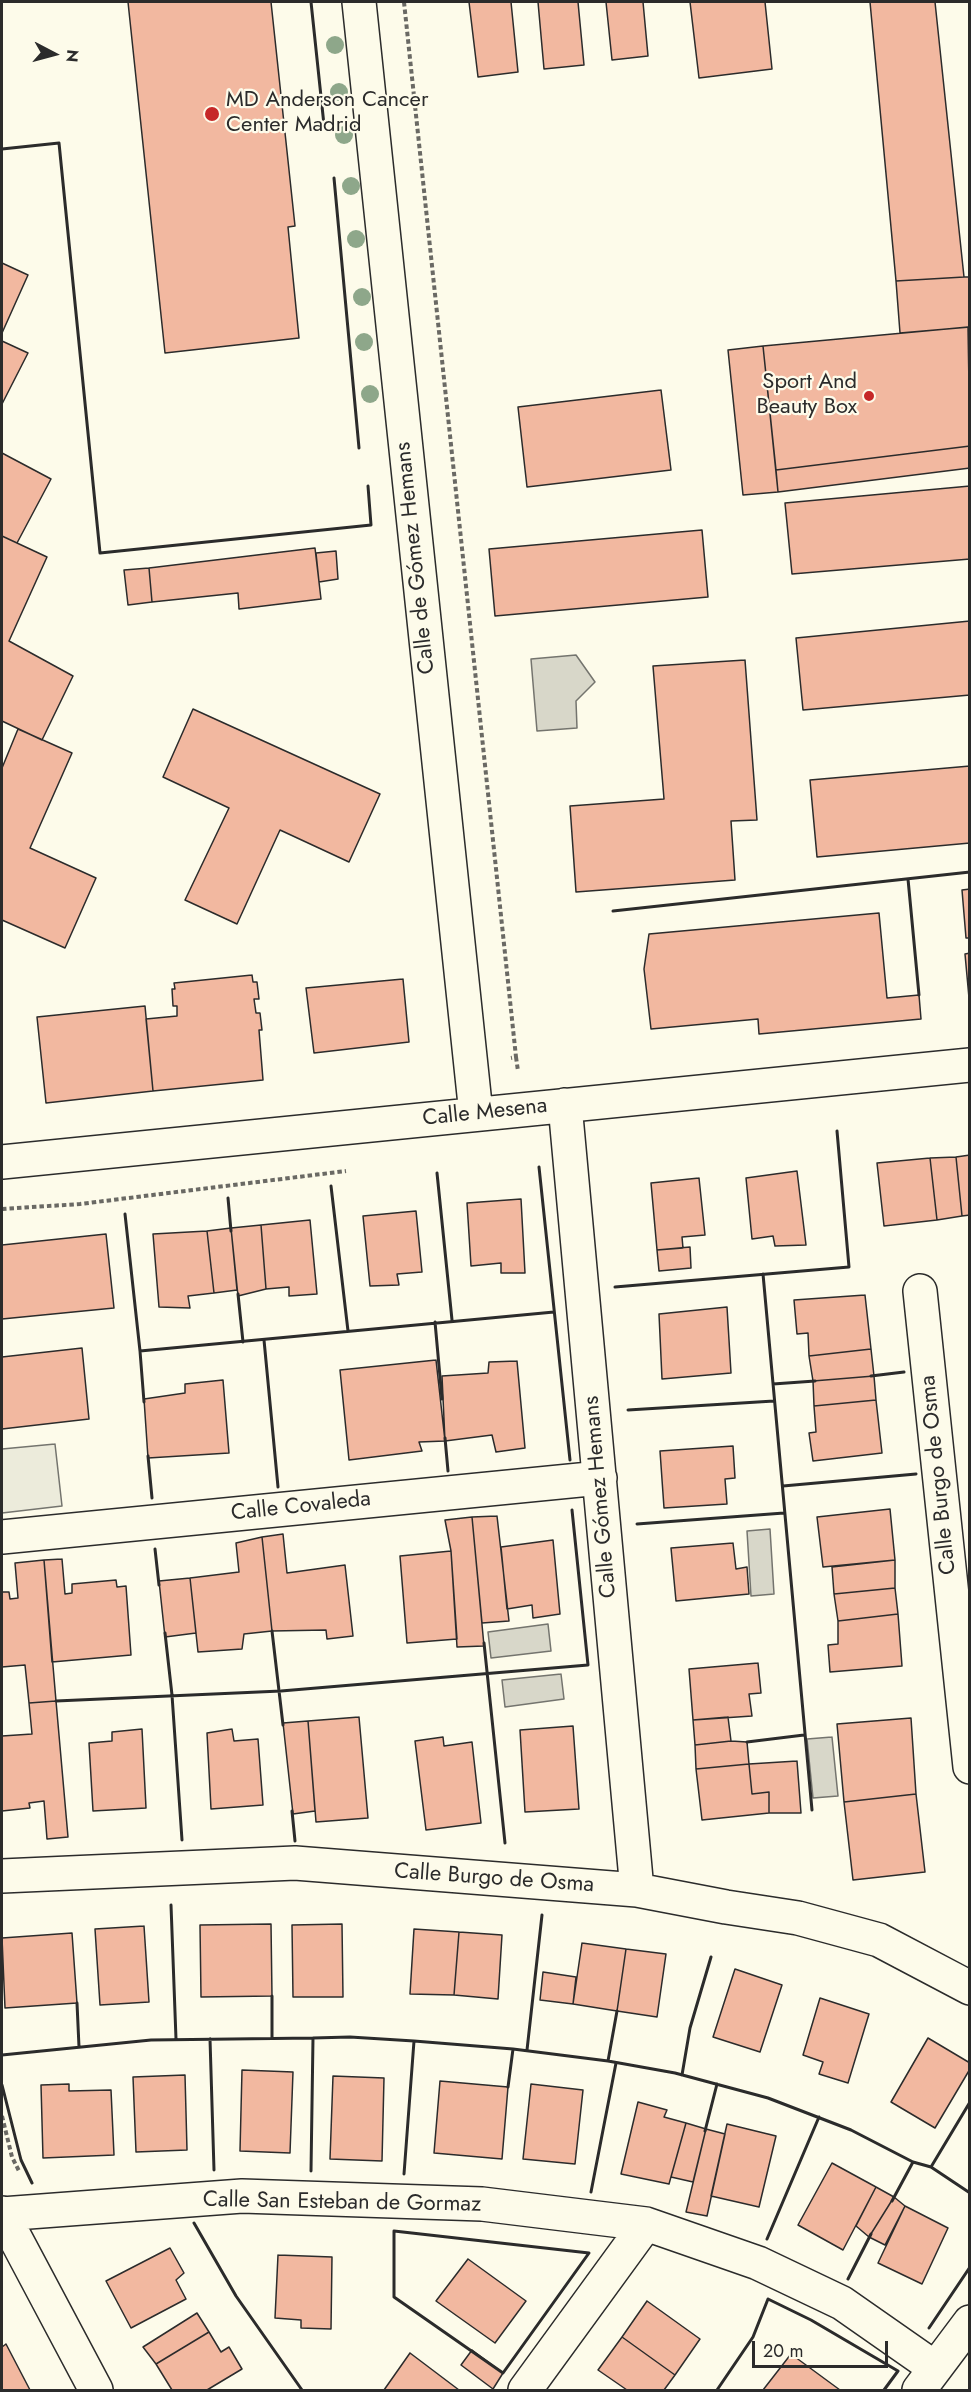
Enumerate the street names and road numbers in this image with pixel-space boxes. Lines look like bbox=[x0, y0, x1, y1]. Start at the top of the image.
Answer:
street label: Calle de Gómez Hemans bbox=[391, 441, 441, 675]
street label: Calle Mesena bbox=[421, 1093, 549, 1133]
street label: Calle Burgo de Osma bbox=[915, 1374, 963, 1576]
street label: Calle Gómez Hemans bbox=[579, 1395, 623, 1599]
street label: Calle Covaleda bbox=[230, 1487, 372, 1527]
street label: Calle Burgo de Osma bbox=[393, 1859, 595, 1899]
street label: Calle San Esteban de Gormaz bbox=[203, 2187, 481, 2219]

